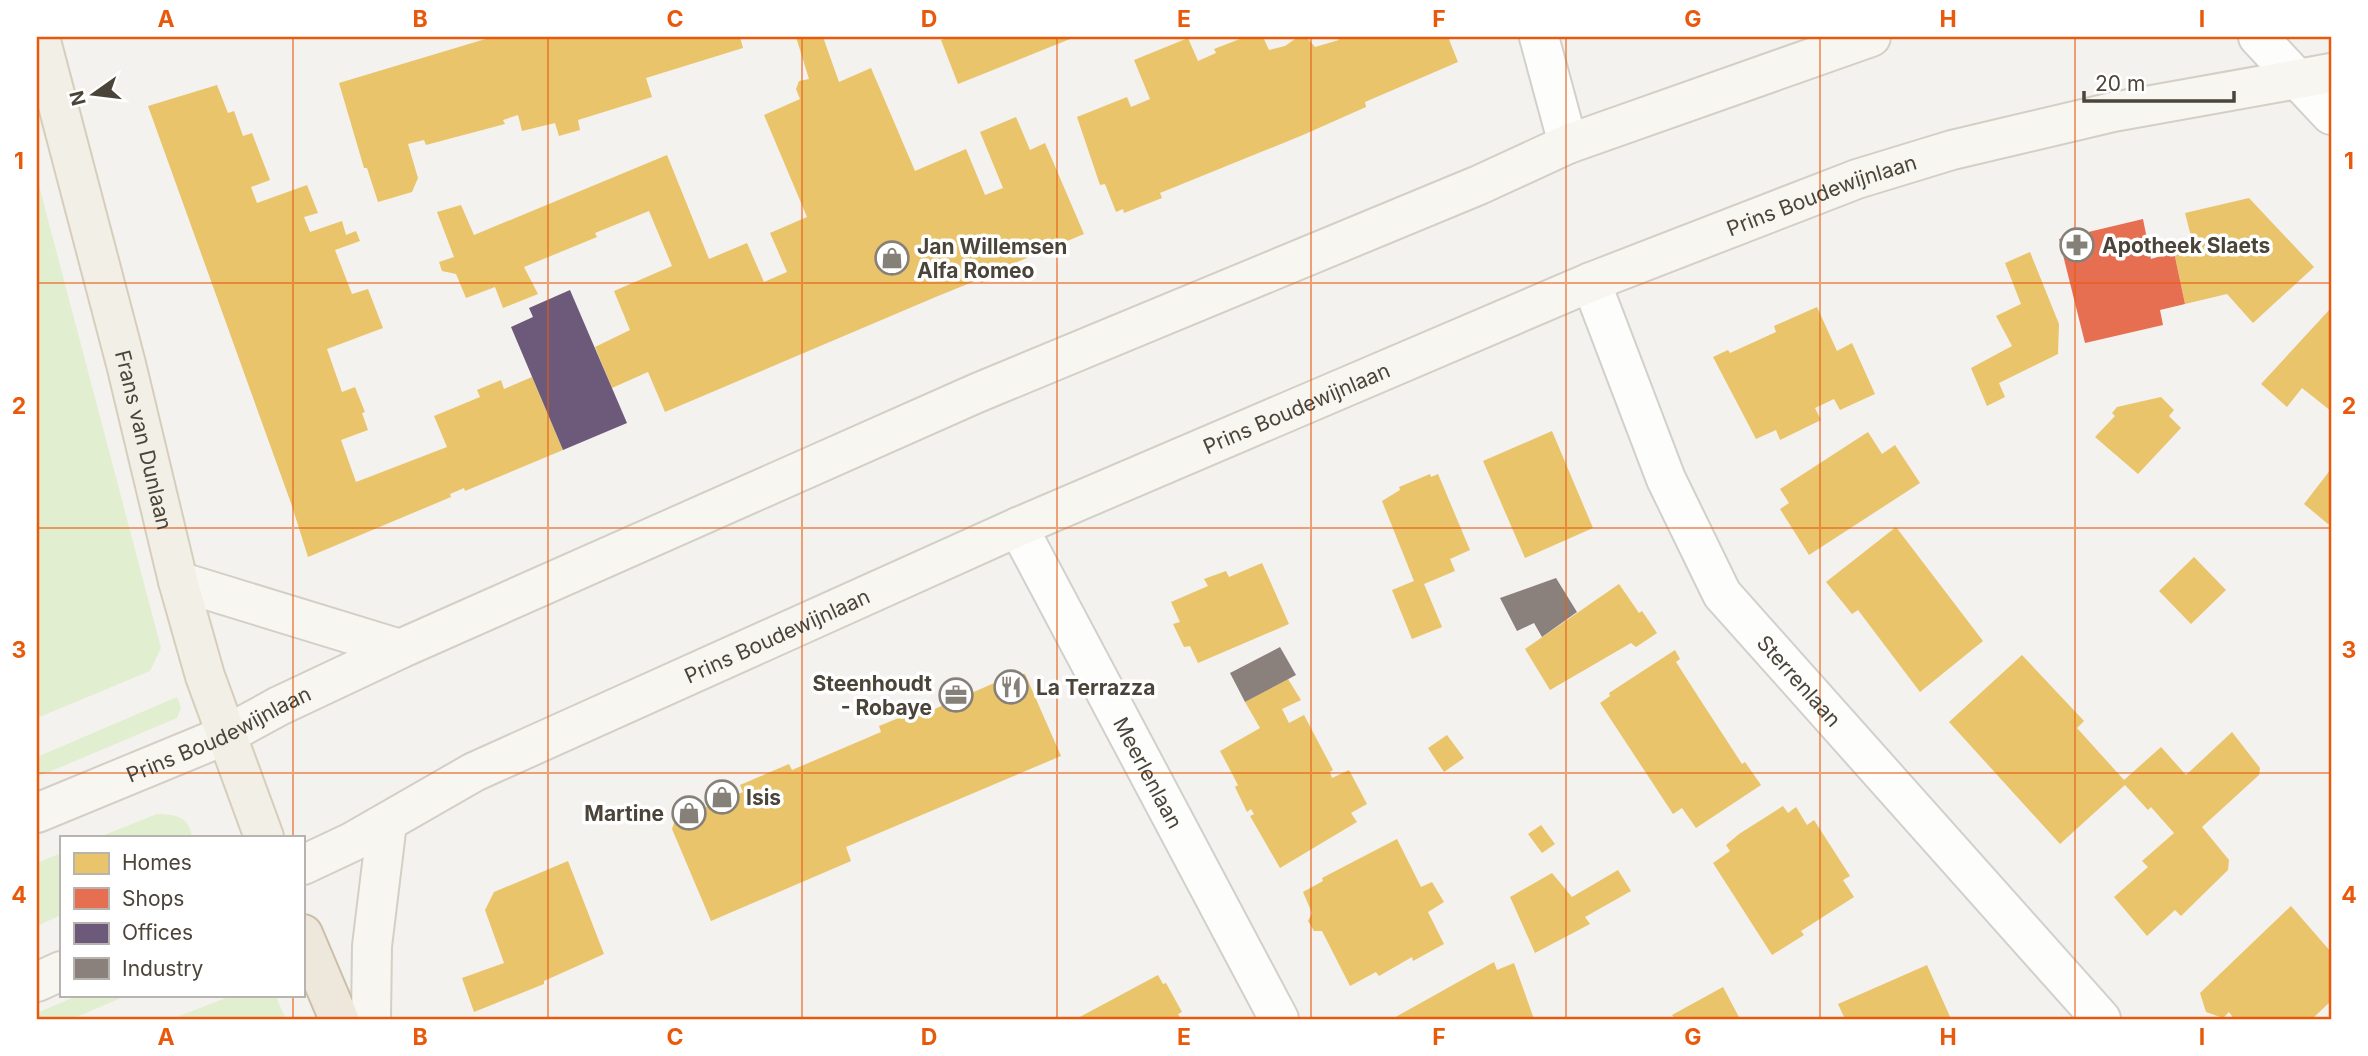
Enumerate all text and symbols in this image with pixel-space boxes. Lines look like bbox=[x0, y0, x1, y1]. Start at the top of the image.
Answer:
text: A bbox=[157, 5, 175, 33]
text: B bbox=[412, 5, 428, 33]
text: C bbox=[666, 5, 684, 33]
text: D bbox=[921, 5, 937, 33]
text: E bbox=[1177, 5, 1191, 33]
text: F bbox=[1432, 5, 1446, 33]
text: G bbox=[1684, 5, 1702, 33]
text: H bbox=[1939, 5, 1957, 33]
text: I bbox=[2199, 5, 2205, 33]
north arrow bbox=[60, 60, 130, 130]
scale bar bbox=[2084, 60, 2235, 104]
text: 20 m bbox=[2095, 71, 2145, 96]
text: N bbox=[65, 88, 91, 108]
text: 1 bbox=[14, 147, 24, 175]
text: 1 bbox=[2344, 147, 2354, 175]
street label: Prins Boudewijnlaan bbox=[1723, 149, 1919, 241]
pharmacy icon: Apotheek Slaets bbox=[2058, 226, 2096, 264]
place label: Apotheek Slaets bbox=[2102, 233, 2270, 258]
place label: Jan Willemsen Alfa Romeo bbox=[917, 234, 1067, 283]
shop icon: Jan Willemsen Alfa Romeo bbox=[873, 239, 911, 277]
street label: Frans van Dunlaan bbox=[110, 347, 178, 532]
street label: Prins Boudewijnlaan bbox=[1199, 357, 1393, 459]
text: 2 bbox=[12, 392, 26, 420]
text: 2 bbox=[2342, 392, 2356, 420]
street label: Prins Boudewijnlaan bbox=[680, 583, 873, 688]
street label: Sterrenlaan bbox=[1752, 630, 1847, 732]
text: 3 bbox=[12, 636, 26, 664]
text: 3 bbox=[2342, 636, 2356, 664]
restaurant icon: La Terrazza bbox=[992, 668, 1030, 706]
place label: Steenhoudt - Robaye bbox=[812, 671, 932, 720]
place label: La Terrazza bbox=[1036, 675, 1155, 700]
office icon: Steenhoudt - Robaye bbox=[937, 676, 975, 714]
street label: Prins Boudewijnlaan bbox=[123, 680, 315, 787]
street label: Meerlenlaan bbox=[1109, 713, 1188, 833]
shop icon: Isis bbox=[703, 778, 741, 816]
place label: Isis bbox=[746, 785, 781, 810]
shop icon: Martine bbox=[670, 794, 708, 832]
place label: Martine bbox=[584, 801, 664, 826]
legend bbox=[60, 836, 304, 996]
text: Homes bbox=[122, 850, 192, 875]
text: 4 bbox=[11, 881, 27, 909]
text: 4 bbox=[2341, 881, 2357, 909]
text: Shops bbox=[122, 886, 184, 911]
text: Offices bbox=[122, 920, 193, 945]
text: Industry bbox=[122, 956, 204, 981]
text: A bbox=[157, 1023, 175, 1051]
text: B bbox=[412, 1023, 428, 1051]
text: C bbox=[666, 1023, 684, 1051]
text: D bbox=[921, 1023, 937, 1051]
text: E bbox=[1177, 1023, 1191, 1051]
text: F bbox=[1432, 1023, 1446, 1051]
text: G bbox=[1684, 1023, 1702, 1051]
text: H bbox=[1939, 1023, 1957, 1051]
text: I bbox=[2199, 1023, 2205, 1051]

